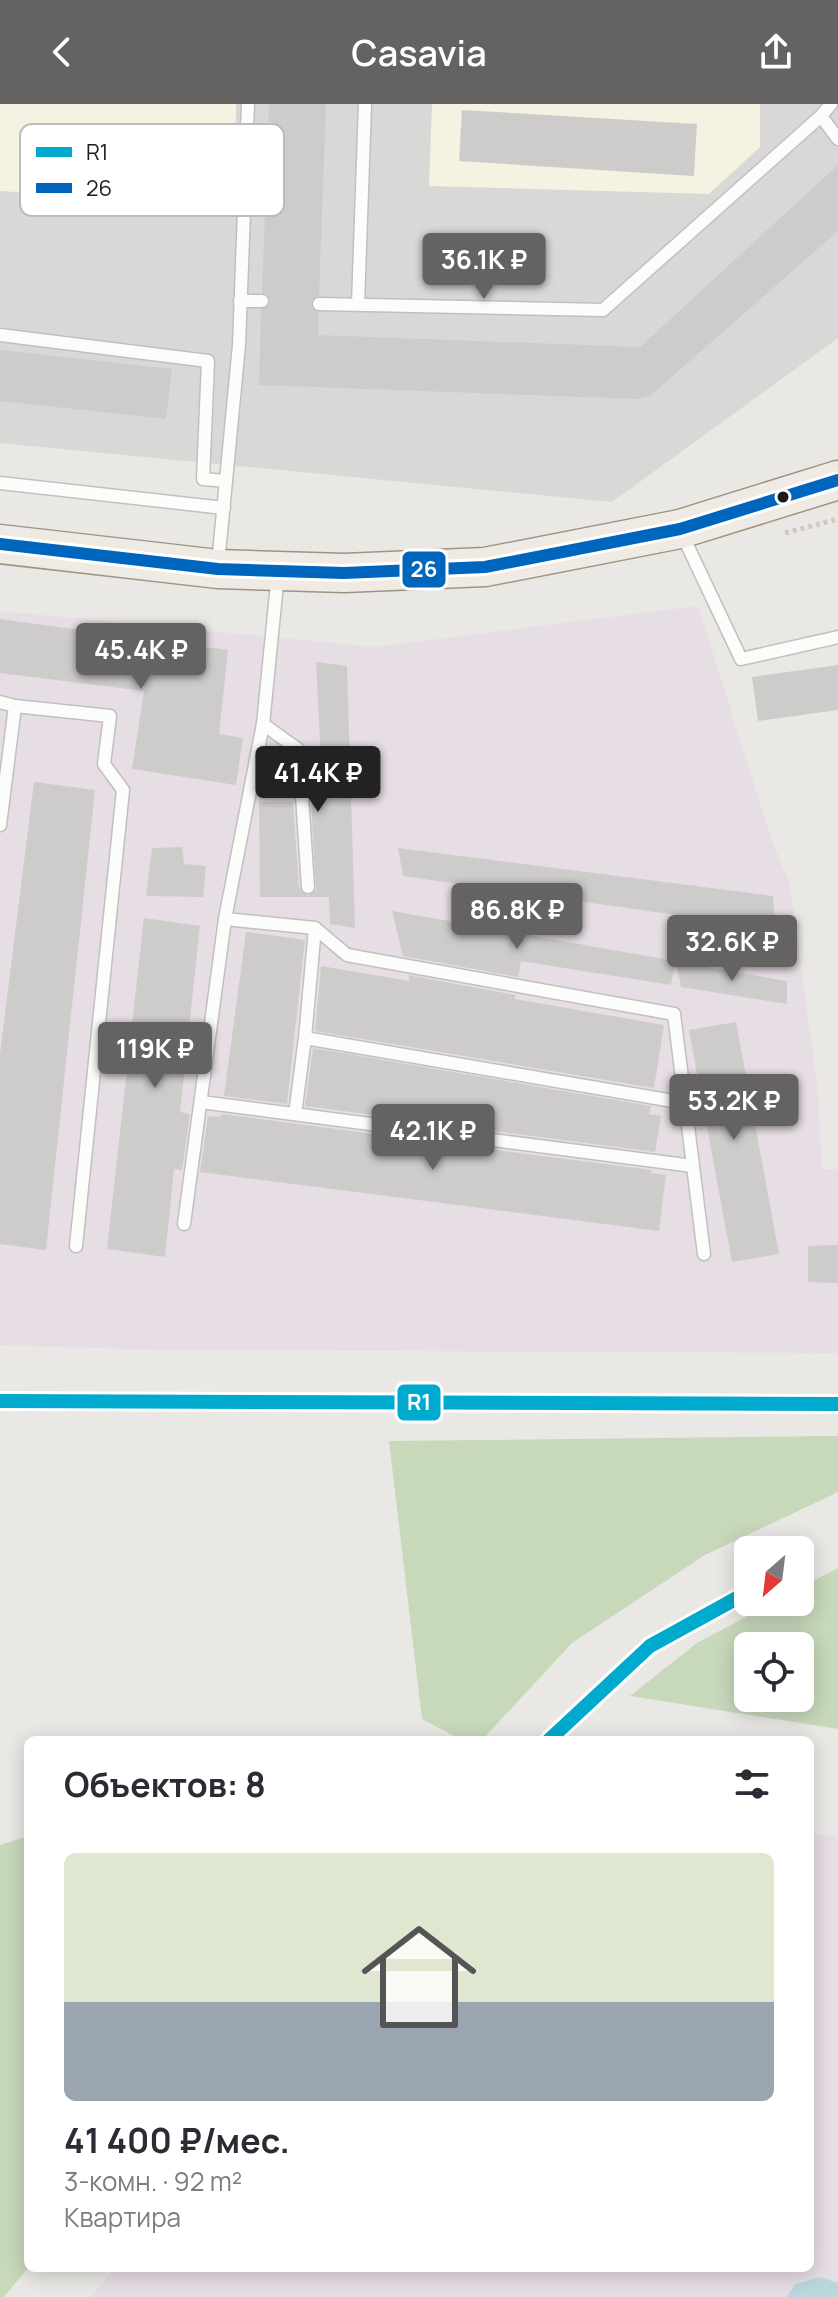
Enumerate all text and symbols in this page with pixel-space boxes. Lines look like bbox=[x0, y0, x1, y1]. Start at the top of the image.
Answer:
text: Casavia bbox=[351, 28, 487, 77]
icon: back bbox=[40, 30, 84, 74]
icon: share bbox=[754, 30, 798, 74]
legend bbox=[20, 124, 284, 216]
text: R1 bbox=[86, 137, 108, 167]
text: 26 bbox=[86, 173, 112, 203]
pin: 36.1K ₽ bbox=[410, 233, 558, 301]
text: 36.1K ₽ bbox=[441, 241, 527, 277]
unlabelled marker bbox=[775, 489, 791, 505]
line badge: 26 bbox=[401, 550, 447, 589]
text: 26 bbox=[411, 554, 437, 584]
pin: 45.4K ₽ bbox=[67, 623, 215, 691]
text: 45.4K ₽ bbox=[94, 631, 188, 667]
pin: 41.4K ₽ bbox=[244, 746, 392, 814]
text: 41.4K ₽ bbox=[273, 754, 363, 790]
pin: 86.8K ₽ bbox=[443, 883, 591, 951]
text: 86.8K ₽ bbox=[469, 891, 565, 927]
pin: 32.6K ₽ bbox=[658, 915, 806, 983]
text: 32.6K ₽ bbox=[685, 923, 779, 959]
pin: 119K ₽ bbox=[90, 1022, 220, 1090]
text: 119K ₽ bbox=[116, 1030, 194, 1066]
pin: 53.2K ₽ bbox=[660, 1074, 808, 1142]
text: 53.2K ₽ bbox=[687, 1082, 781, 1118]
pin: 42.1K ₽ bbox=[359, 1104, 507, 1172]
text: 42.1K ₽ bbox=[390, 1112, 476, 1148]
line badge: R1 bbox=[396, 1383, 442, 1422]
text: R1 bbox=[407, 1387, 431, 1417]
north arrow bbox=[734, 1536, 814, 1616]
map controls bbox=[734, 1536, 814, 1712]
button: locate bbox=[734, 1632, 814, 1712]
text: Объектов: 8 bbox=[64, 1761, 266, 1807]
icon: filters bbox=[730, 1762, 774, 1806]
icon: home bbox=[347, 1905, 491, 2049]
text: 41 400 ₽/мес. bbox=[64, 2117, 290, 2163]
text: 3-комн. · 92 m² bbox=[64, 2163, 242, 2199]
text: Квартира bbox=[64, 2199, 181, 2235]

